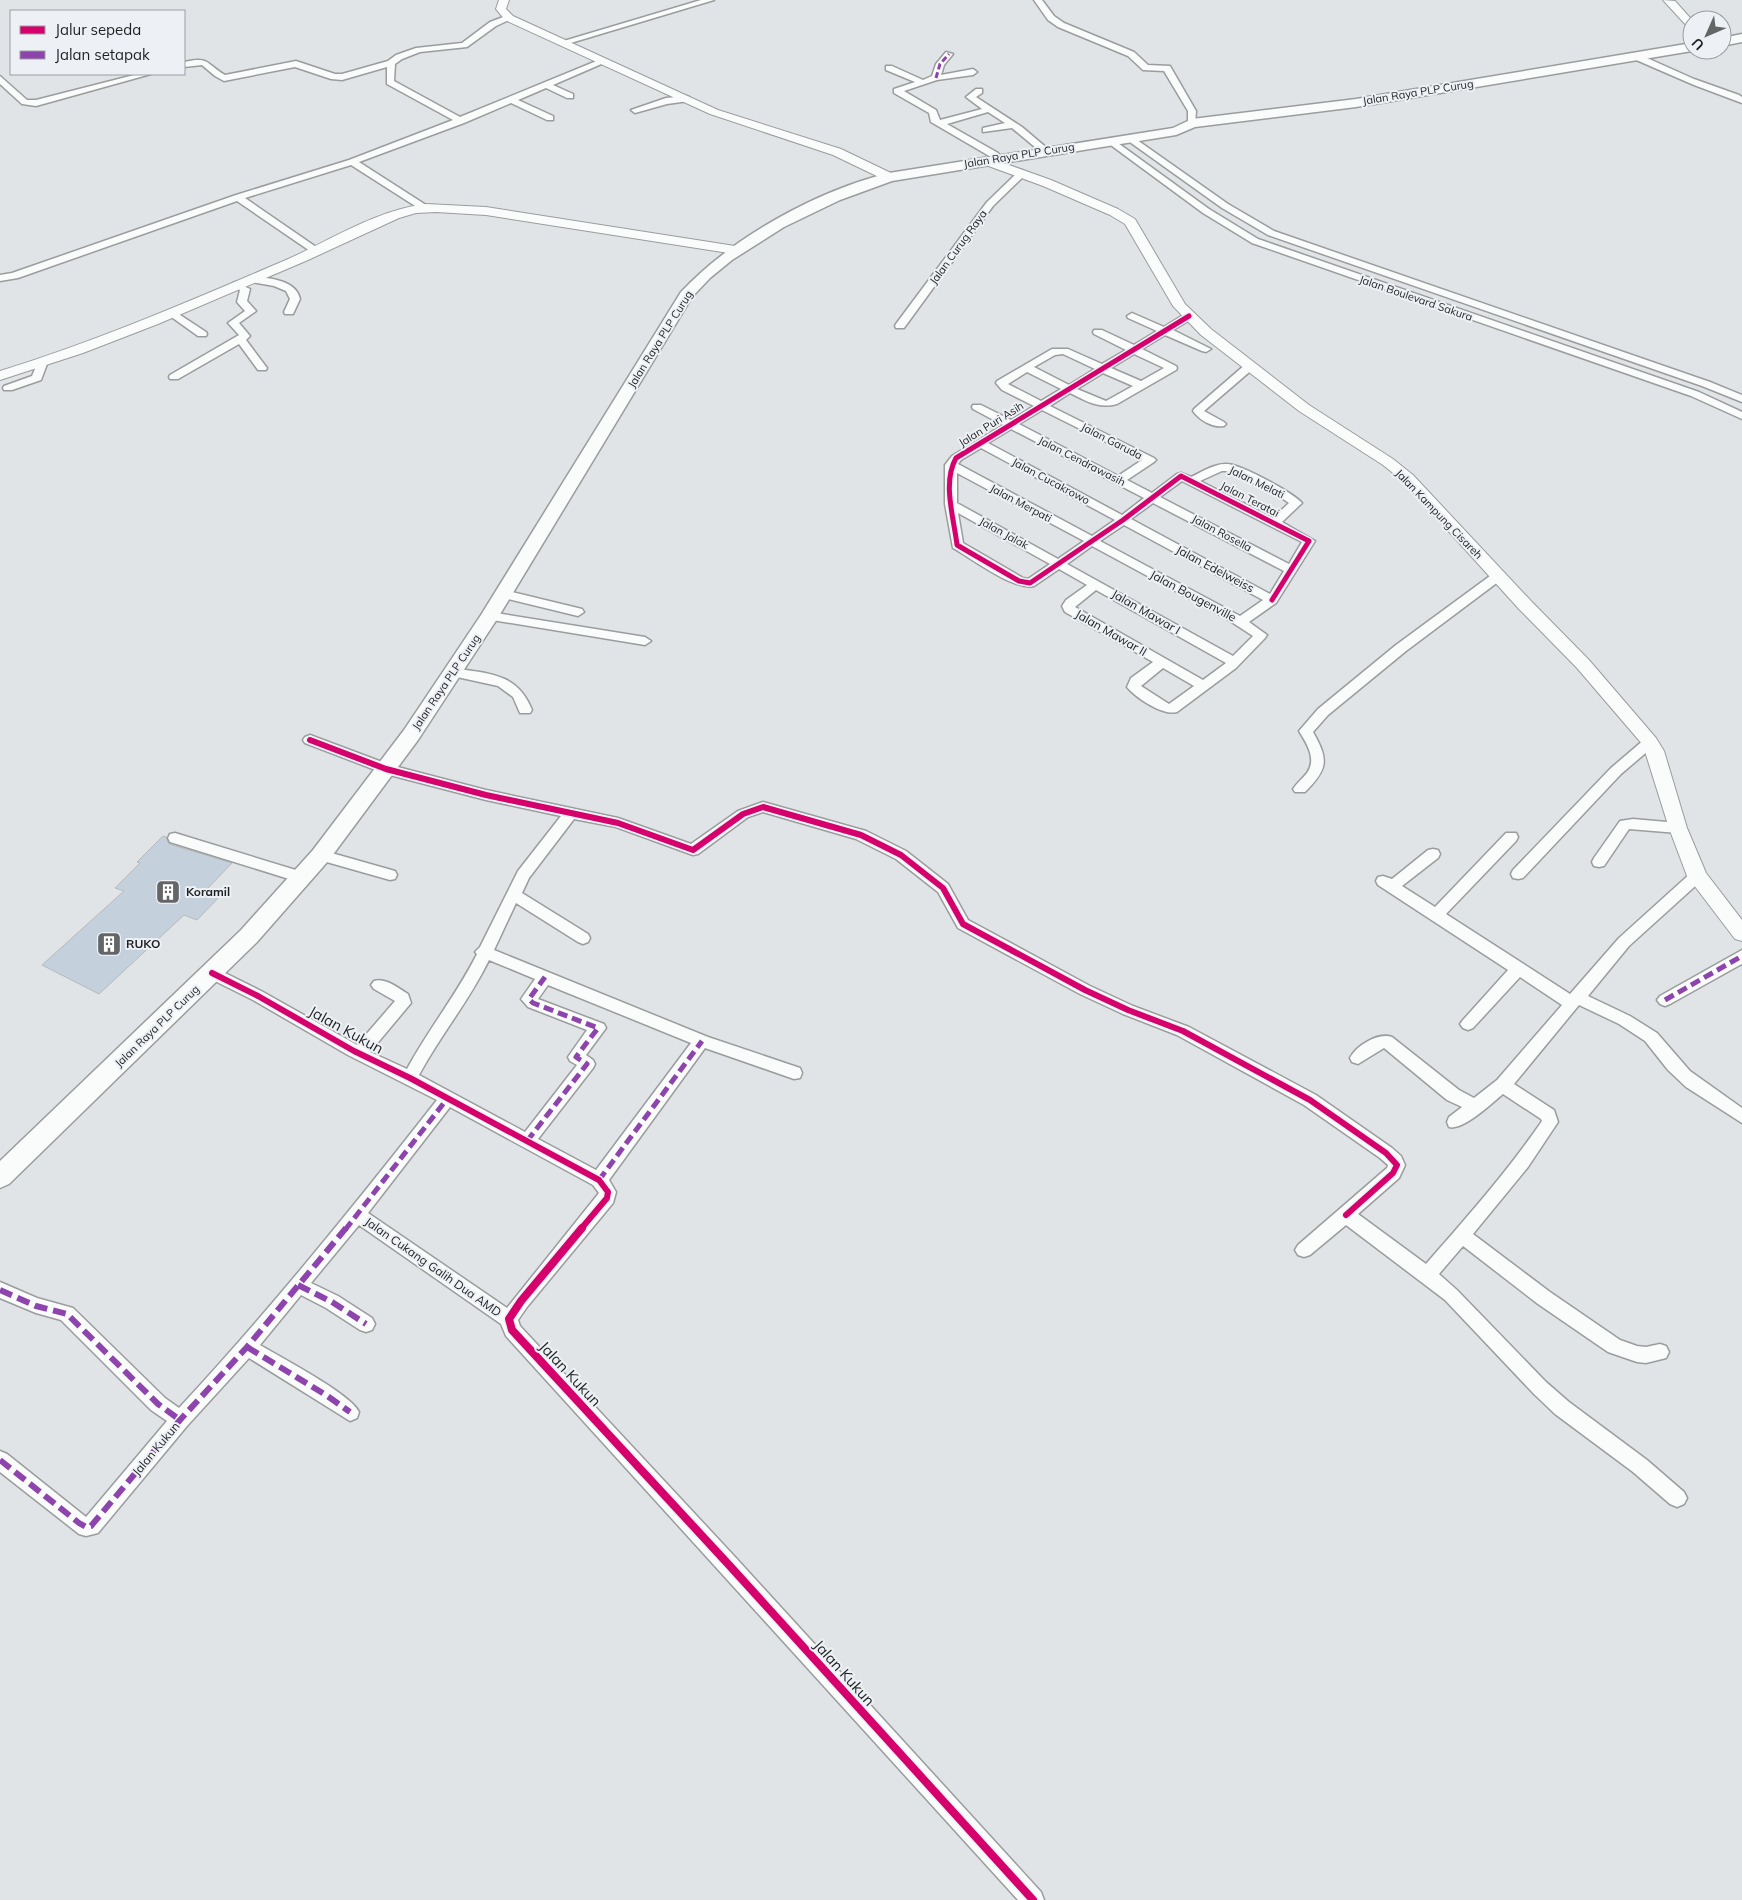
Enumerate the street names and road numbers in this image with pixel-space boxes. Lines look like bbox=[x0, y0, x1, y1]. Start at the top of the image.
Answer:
street label: Jalan Raya PLP Curug bbox=[1362, 76, 1474, 108]
street label: Jalan Raya PLP Curug bbox=[963, 139, 1075, 171]
street label: Jalan Curug Raya bbox=[926, 207, 990, 287]
street label: Jalan Boulevard Sakura bbox=[1357, 272, 1475, 324]
street label: Jalan Raya PLP Curug bbox=[624, 288, 696, 390]
street label: Jalan Puri Asih bbox=[956, 398, 1026, 450]
street label: Jalan Garuda bbox=[1079, 420, 1145, 462]
street label: Jalan Cendrawasih bbox=[1036, 433, 1128, 489]
street label: Jalan Cucakrowo bbox=[1010, 455, 1092, 507]
street label: Jalan Melati bbox=[1227, 463, 1287, 501]
street label: Jalan Kampung Cisareh bbox=[1392, 466, 1486, 562]
street label: Jalan Teratai bbox=[1218, 478, 1282, 520]
street label: Jalan Merpati bbox=[988, 481, 1054, 525]
street label: Jalan Rosella bbox=[1190, 511, 1254, 555]
street label: Jalan Jalak bbox=[977, 514, 1031, 552]
street label: Jalan Edelweiss bbox=[1173, 542, 1257, 596]
street label: Jalan Bougenville bbox=[1148, 567, 1239, 625]
street label: Jalan Mawar I bbox=[1109, 586, 1183, 637]
street label: Jalan Mawar II bbox=[1073, 606, 1150, 659]
street label: Jalan Raya PLP Curug bbox=[409, 632, 483, 732]
street label: Jalan Raya PLP Curug bbox=[112, 982, 202, 1070]
street label: Jalan Kukun bbox=[306, 1001, 387, 1058]
street label: Jalan Cukang Galih Dua AMD bbox=[362, 1214, 504, 1320]
street label: Jalan Kukun bbox=[535, 1337, 605, 1410]
street label: Jalan Kukun bbox=[129, 1419, 183, 1479]
street label: Jalan Kukun bbox=[810, 1636, 879, 1710]

